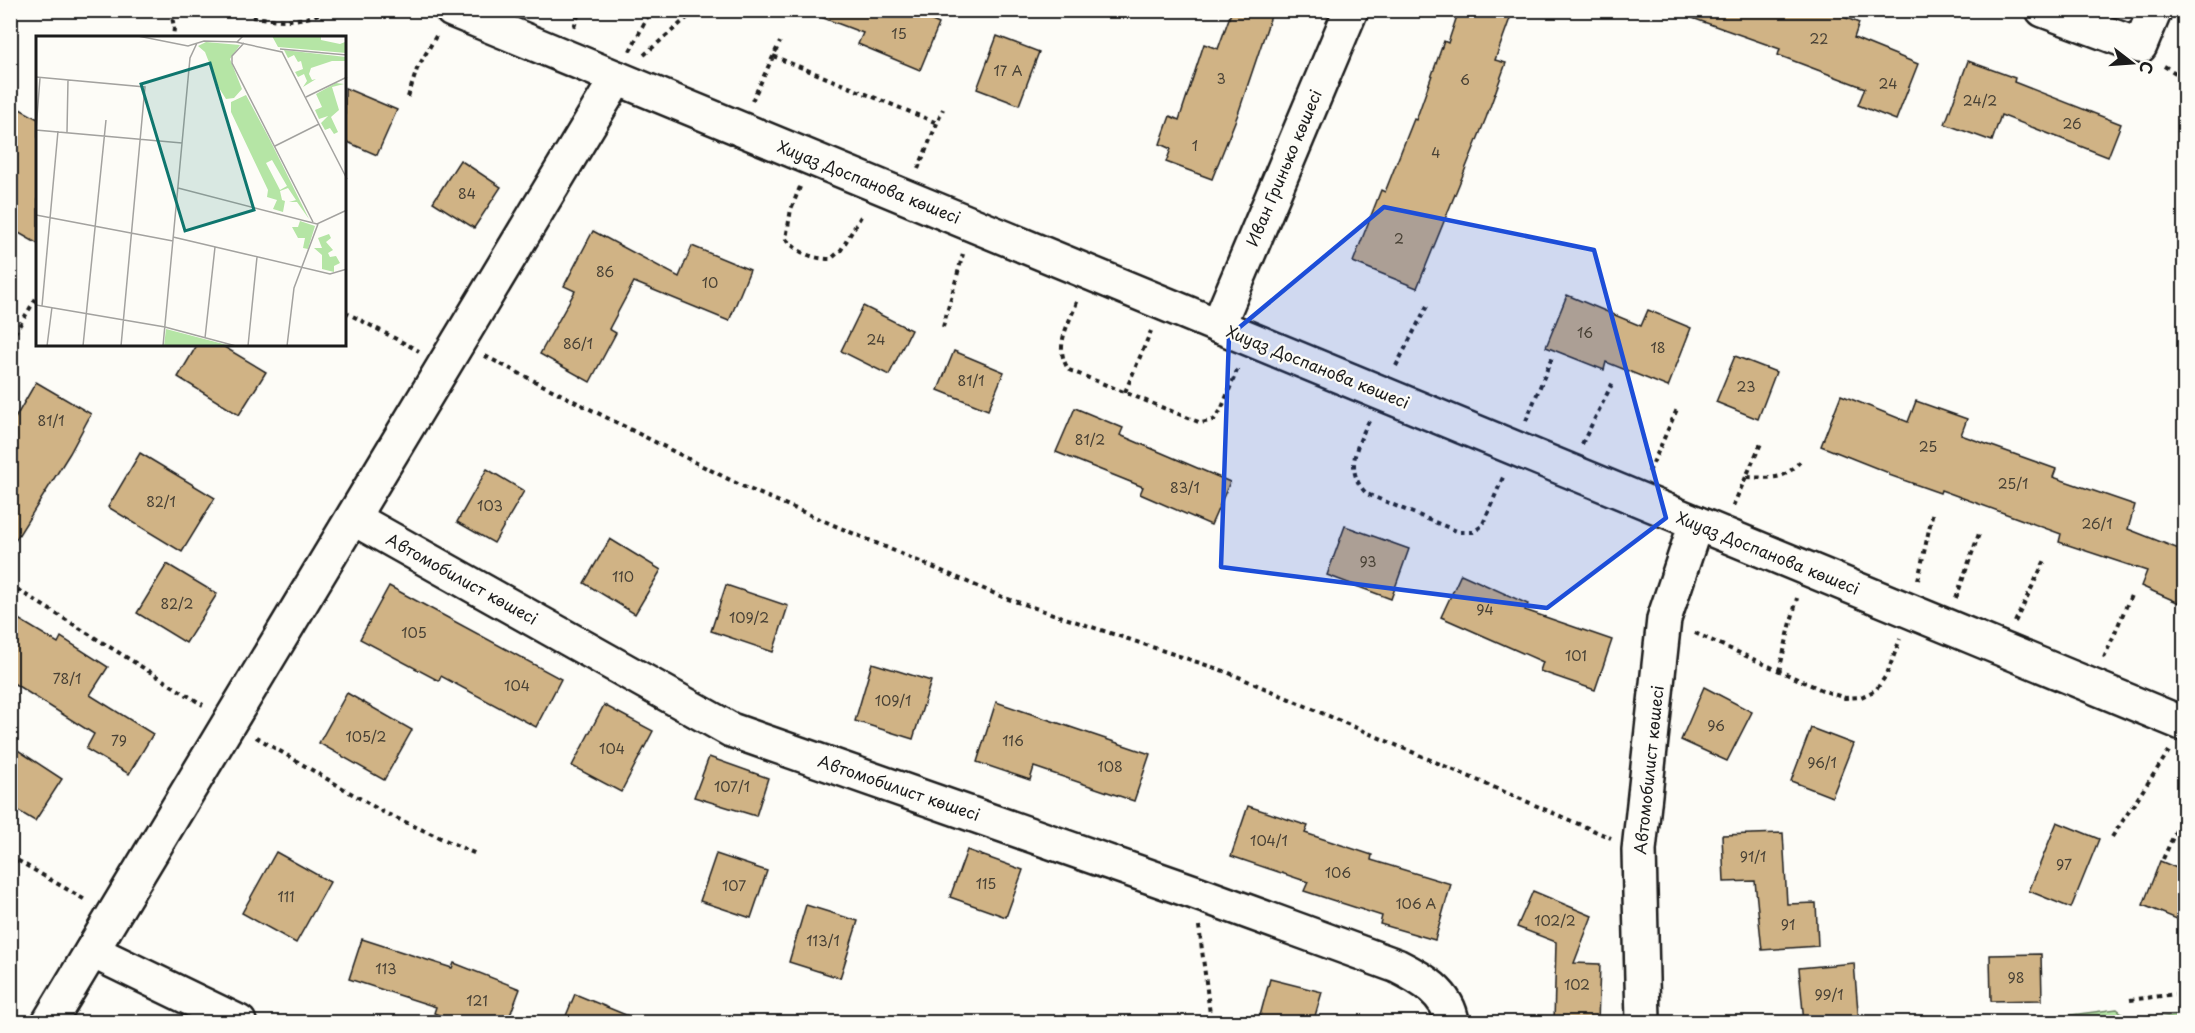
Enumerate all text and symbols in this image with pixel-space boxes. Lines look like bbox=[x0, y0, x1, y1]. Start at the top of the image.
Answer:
house number: 15 bbox=[891, 23, 907, 44]
house number: 22 bbox=[1810, 28, 1828, 49]
north arrow bbox=[2102, 33, 2162, 93]
inset map bbox=[36, 36, 346, 346]
text: С bbox=[2134, 58, 2161, 77]
house number: 17 А bbox=[993, 60, 1023, 81]
house number: 3 bbox=[1216, 68, 1226, 89]
house number: 6 bbox=[1460, 69, 1470, 90]
house number: 24 bbox=[1879, 73, 1897, 94]
street label: Иван Гринько көшесі bbox=[1239, 85, 1327, 250]
house number: 24/2 bbox=[1963, 90, 1997, 111]
house number: 26 bbox=[2062, 113, 2082, 134]
street label: Хиуаз Доспанова көшесі bbox=[774, 133, 964, 229]
house number: 1 bbox=[1192, 135, 1198, 156]
house number: 4 bbox=[1431, 142, 1441, 163]
house number: 84 bbox=[458, 183, 476, 204]
house number: 2 bbox=[1394, 228, 1404, 249]
house number: 86 bbox=[596, 261, 614, 282]
house number: 10 bbox=[702, 272, 718, 293]
street label: Хиуаз Доспанова көшесі bbox=[1223, 318, 1413, 414]
house number: 16 bbox=[1577, 322, 1593, 343]
house number: 24 bbox=[867, 329, 885, 350]
house number: 86/1 bbox=[563, 333, 593, 354]
house number: 18 bbox=[1650, 337, 1666, 358]
house number: 81/1 bbox=[958, 370, 984, 391]
house number: 23 bbox=[1737, 376, 1755, 397]
house number: 81/1 bbox=[38, 410, 64, 431]
house number: 81/2 bbox=[1075, 429, 1105, 450]
house number: 25 bbox=[1919, 436, 1937, 457]
house number: 25/1 bbox=[1998, 473, 2028, 494]
house number: 83/1 bbox=[1170, 477, 1200, 498]
house number: 82/1 bbox=[146, 491, 176, 512]
house number: 103 bbox=[477, 495, 503, 516]
street label: Хиуаз Доспанова көшесі bbox=[1673, 504, 1863, 600]
house number: 26/1 bbox=[2081, 513, 2113, 534]
street label: Автомобилист көшесі bbox=[382, 526, 543, 630]
house number: 93 bbox=[1359, 551, 1377, 572]
house number: 110 bbox=[612, 566, 634, 587]
house number: 82/2 bbox=[161, 593, 194, 614]
house number: 94 bbox=[1476, 599, 1494, 620]
house number: 109/2 bbox=[729, 607, 769, 628]
house number: 105 bbox=[401, 622, 427, 643]
house number: 101 bbox=[1565, 645, 1587, 666]
house number: 78/1 bbox=[53, 668, 81, 689]
house number: 104 bbox=[504, 675, 530, 696]
street label: Автомобилист көшесі bbox=[1627, 684, 1669, 856]
house number: 109/1 bbox=[875, 690, 911, 711]
house number: 96 bbox=[1707, 715, 1725, 736]
house number: 105/2 bbox=[346, 726, 387, 747]
house number: 79 bbox=[111, 730, 127, 751]
house number: 116 bbox=[1002, 730, 1024, 751]
house number: 104 bbox=[599, 738, 625, 759]
street label: Автомобилист көшесі bbox=[815, 748, 983, 826]
house number: 96/1 bbox=[1807, 752, 1837, 773]
house number: 108 bbox=[1097, 756, 1123, 777]
house number: 107/1 bbox=[714, 776, 750, 797]
house number: 104/1 bbox=[1250, 830, 1288, 851]
house number: 91/1 bbox=[1740, 846, 1766, 867]
house number: 97 bbox=[2056, 854, 2072, 875]
house number: 106 bbox=[1325, 862, 1351, 883]
house number: 115 bbox=[976, 873, 996, 894]
house number: 107 bbox=[722, 875, 746, 896]
house number: 111 bbox=[277, 886, 295, 907]
house number: 106 А bbox=[1396, 893, 1437, 914]
house number: 102/2 bbox=[1534, 910, 1576, 931]
house number: 91 bbox=[1781, 914, 1795, 935]
house number: 113/1 bbox=[806, 930, 840, 951]
house number: 113 bbox=[375, 958, 397, 979]
house number: 98 bbox=[2008, 967, 2024, 988]
house number: 102 bbox=[1564, 974, 1590, 995]
house number: 99/1 bbox=[1814, 984, 1844, 1005]
house number: 121 bbox=[466, 990, 488, 1011]

